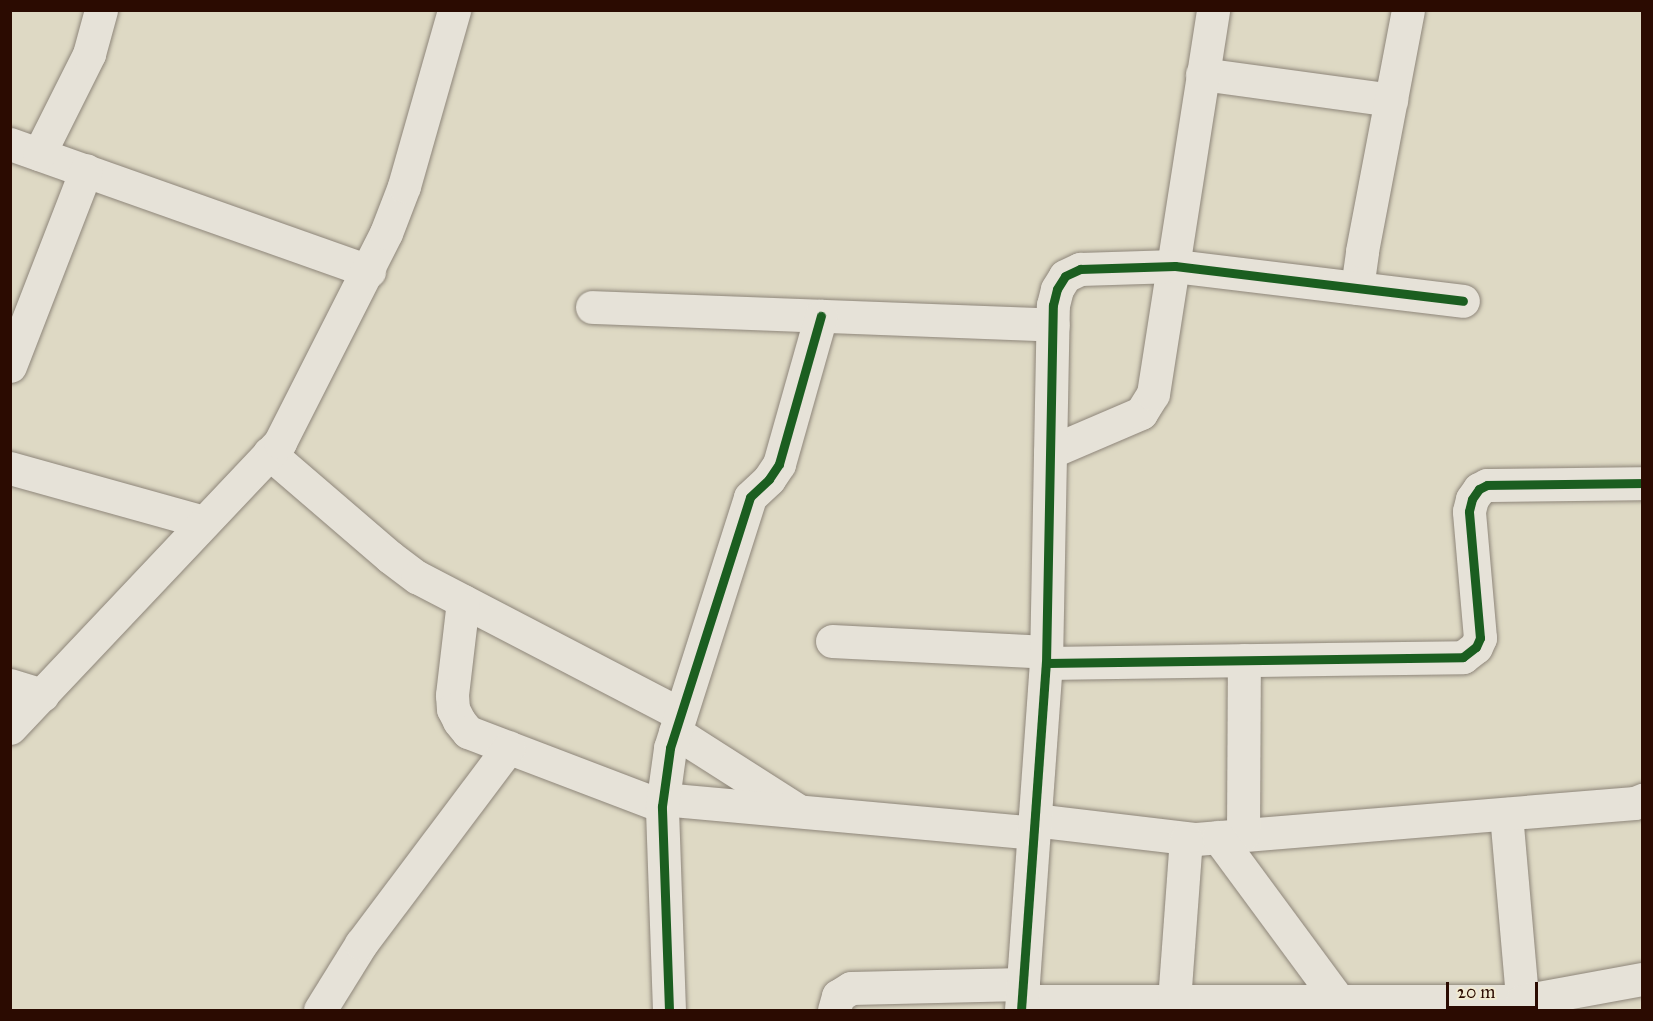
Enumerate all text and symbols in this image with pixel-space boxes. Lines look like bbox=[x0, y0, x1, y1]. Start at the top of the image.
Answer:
scale bar bbox=[1449, 970, 1540, 1008]
text: 20 m bbox=[1457, 981, 1495, 1003]

